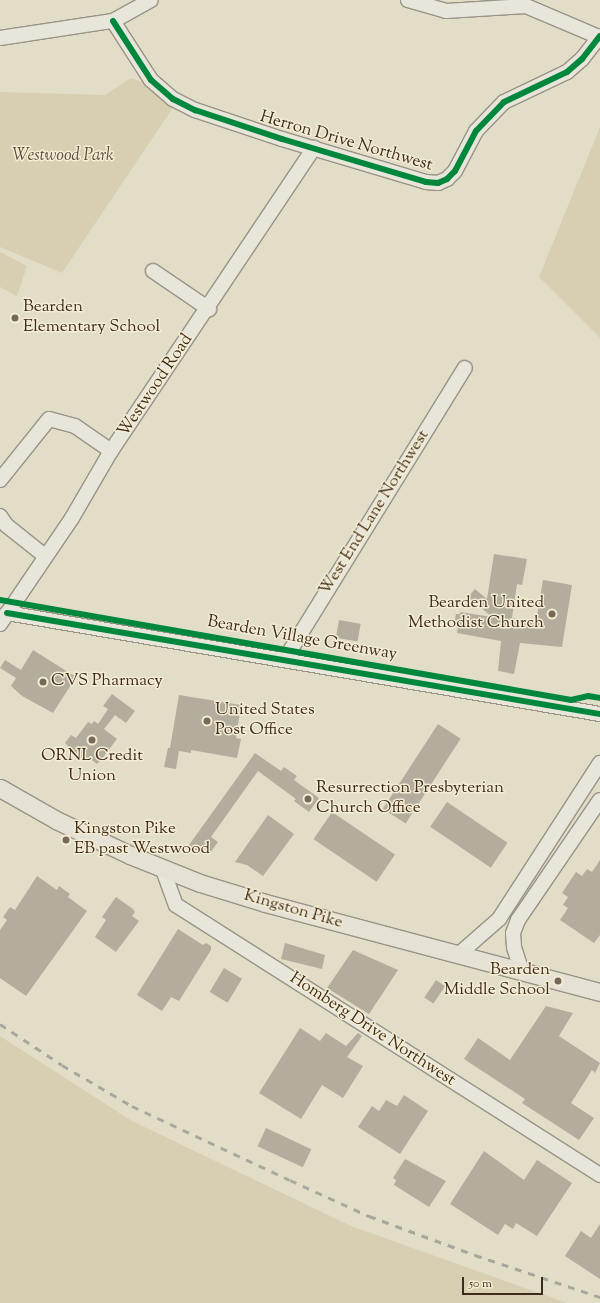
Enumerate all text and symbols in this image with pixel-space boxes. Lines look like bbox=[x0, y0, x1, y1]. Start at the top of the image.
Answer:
street label: Herron Drive Northwest bbox=[257, 108, 435, 176]
park label: Westwood Park bbox=[12, 147, 114, 167]
place label: Bearden Elementary School bbox=[23, 298, 160, 338]
marker: Bearden Elementary School bbox=[10, 313, 20, 323]
street label: Westwood Road bbox=[114, 331, 198, 441]
street label: West End Lane Northwest bbox=[316, 426, 434, 600]
place label: Bearden United Methodist Church bbox=[408, 594, 544, 634]
marker: Bearden United Methodist Church bbox=[547, 609, 557, 619]
street label: Bearden Village Greenway bbox=[205, 612, 399, 666]
place label: CVS Pharmacy bbox=[51, 672, 163, 692]
marker: CVS Pharmacy bbox=[38, 677, 48, 687]
place label: United States Post Office bbox=[215, 701, 315, 741]
marker: United States Post Office bbox=[202, 716, 212, 726]
marker: ORNL Credit Union bbox=[87, 735, 97, 745]
place label: ORNL Credit Union bbox=[41, 747, 143, 787]
place label: Resurrection Presbyterian Church Office bbox=[316, 779, 504, 819]
marker: Resurrection Presbyterian Church Office bbox=[303, 794, 313, 804]
place label: Kingston Pike EB past Westwood bbox=[74, 820, 210, 860]
marker: Kingston Pike EB past Westwood bbox=[61, 835, 71, 845]
street label: Kingston Pike bbox=[241, 886, 345, 934]
place label: Bearden Middle School bbox=[444, 961, 550, 1001]
street label: Homberg Drive Northwest bbox=[285, 969, 459, 1091]
marker: Bearden Middle School bbox=[553, 976, 563, 986]
scale bar bbox=[464, 1269, 545, 1295]
text: 50 m bbox=[469, 1275, 492, 1293]

